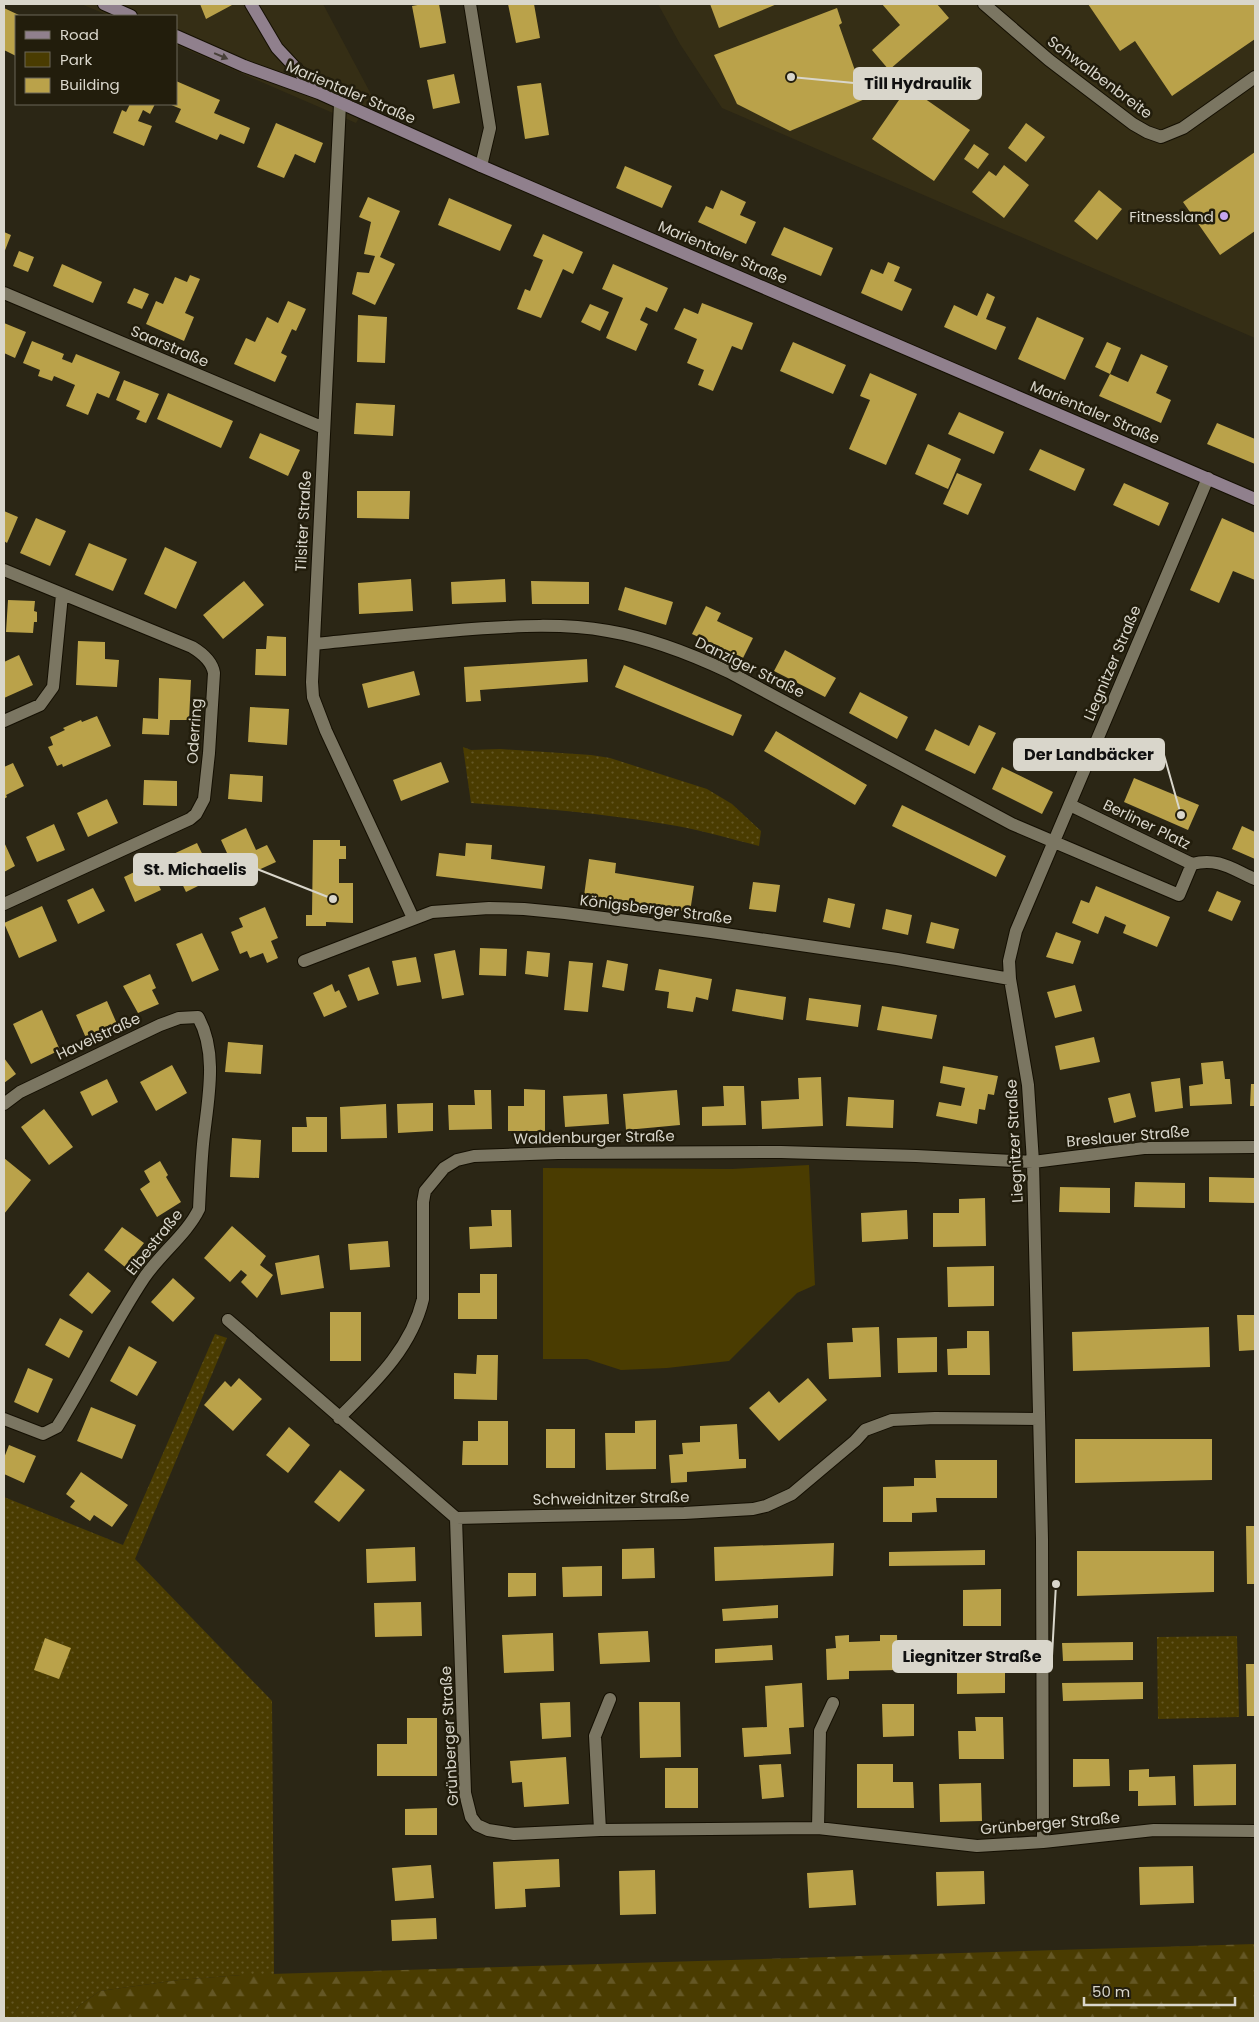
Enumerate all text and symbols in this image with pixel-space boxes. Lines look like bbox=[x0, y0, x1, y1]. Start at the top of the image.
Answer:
legend bbox=[15, 15, 178, 105]
text: Road bbox=[60, 24, 99, 45]
street label: Schwalbenbreite bbox=[1043, 31, 1157, 123]
text: Park bbox=[60, 49, 92, 70]
one-way arrow bbox=[214, 52, 228, 60]
street label: Marientaler Straße bbox=[283, 55, 419, 129]
callout: Till Hydraulik bbox=[854, 68, 981, 99]
text: Till Hydraulik bbox=[864, 72, 972, 95]
text: Building bbox=[60, 74, 120, 95]
place label: Fitnessland bbox=[1129, 206, 1214, 227]
marker: Fitnessland bbox=[1218, 210, 1230, 222]
street label: Marientaler Straße bbox=[655, 215, 791, 289]
street label: Saarstraße bbox=[128, 320, 212, 372]
street label: Marientaler Straße bbox=[1027, 375, 1163, 449]
street label: Tilsiter Straße bbox=[290, 470, 316, 572]
street label: Liegnitzer Straße bbox=[1078, 602, 1146, 724]
street label: Danziger Straße bbox=[692, 631, 808, 703]
street label: Oderring bbox=[181, 697, 207, 765]
callout: Der Landbäcker bbox=[1014, 739, 1164, 770]
text: Der Landbäcker bbox=[1024, 743, 1154, 766]
street label: Berliner Platz bbox=[1100, 794, 1194, 854]
callout: St. Michaelis bbox=[134, 854, 257, 885]
text: St. Michaelis bbox=[143, 858, 247, 881]
street label: Königsberger Straße bbox=[579, 889, 733, 929]
street label: Havelstraße bbox=[53, 1007, 143, 1065]
street label: Liegnitzer Straße bbox=[1000, 1079, 1028, 1203]
street label: Breslauer Straße bbox=[1065, 1120, 1191, 1152]
street label: Waldenburger Straße bbox=[513, 1125, 675, 1149]
street label: Elbestraße bbox=[121, 1205, 187, 1279]
street label: Schweidnitzer Straße bbox=[532, 1486, 690, 1510]
callout: Liegnitzer Straße bbox=[893, 1641, 1052, 1672]
text: Liegnitzer Straße bbox=[902, 1645, 1042, 1668]
street label: Grünberger Straße bbox=[435, 1666, 463, 1806]
street label: Grünberger Straße bbox=[979, 1806, 1121, 1840]
scale bar bbox=[1084, 1974, 1235, 2006]
text: 50 m bbox=[1092, 1981, 1130, 2002]

